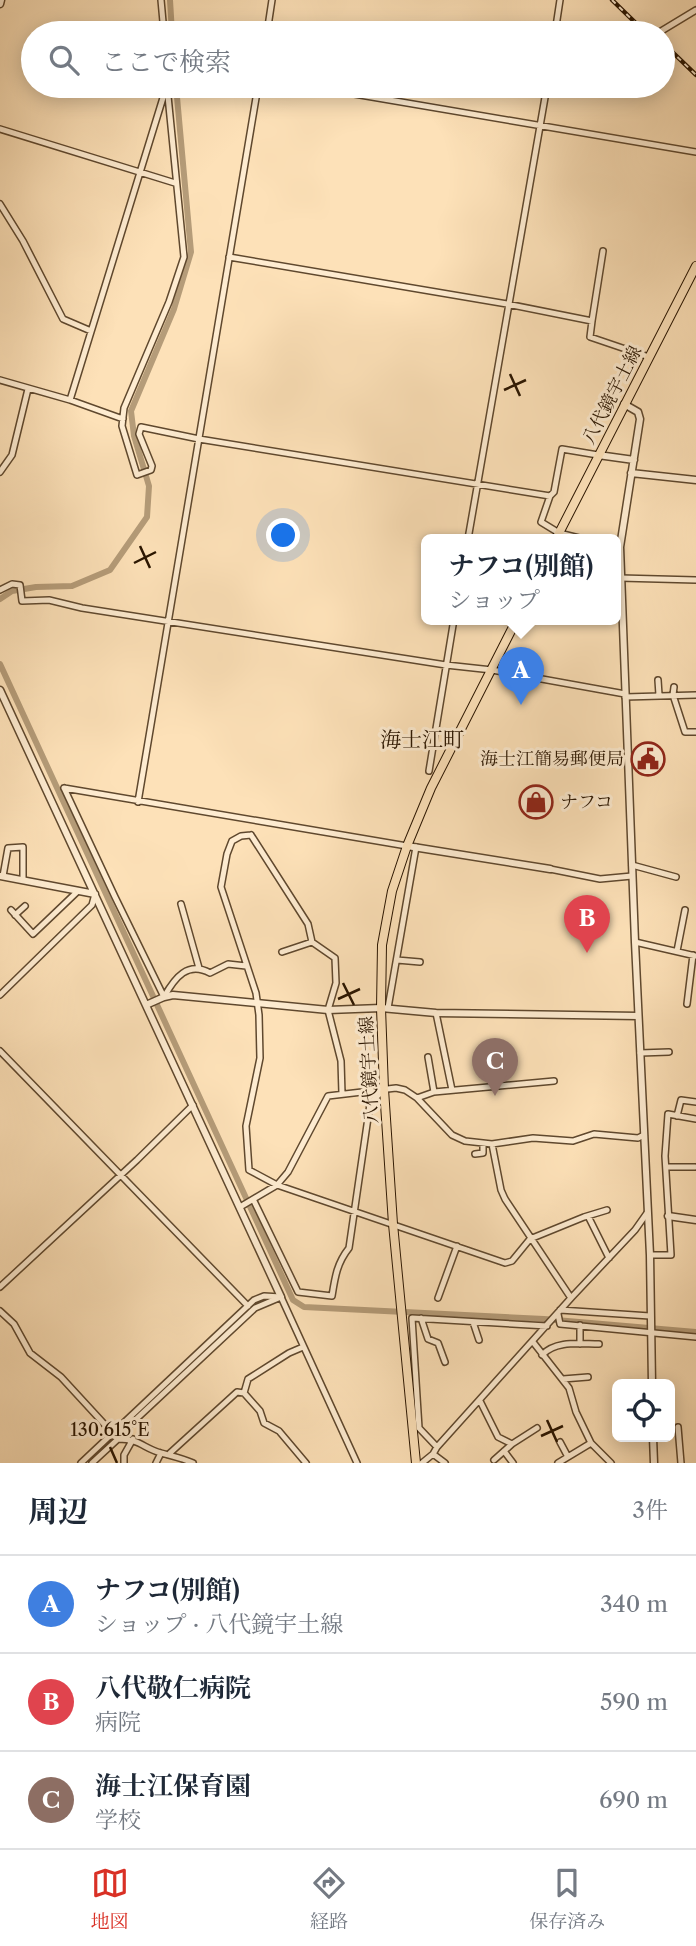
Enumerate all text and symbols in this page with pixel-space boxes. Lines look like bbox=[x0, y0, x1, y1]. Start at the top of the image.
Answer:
search box bbox=[21, 21, 675, 98]
icon: search bbox=[45, 41, 83, 79]
text: ここで検索 bbox=[101, 46, 231, 78]
street label: 八代鏡宇土線 bbox=[578, 342, 646, 448]
your location bbox=[266, 518, 300, 552]
popup bbox=[421, 534, 621, 625]
text: ナフコ(別館) bbox=[449, 550, 593, 582]
text: ショップ bbox=[449, 586, 540, 614]
pin: A bbox=[498, 647, 544, 705]
district label: 海士江町 bbox=[380, 727, 464, 752]
public building icon: 海士江簡易郵便局 bbox=[629, 740, 667, 778]
place label: 海士江簡易郵便局 bbox=[480, 748, 624, 770]
shop icon: ナフコ bbox=[517, 783, 555, 821]
place label: ナフコ bbox=[560, 791, 613, 813]
pin: B bbox=[564, 895, 610, 953]
street label: 八代鏡宇土線 bbox=[355, 1015, 383, 1125]
pin: C bbox=[472, 1038, 518, 1096]
map controls bbox=[612, 1379, 675, 1442]
button: locate bbox=[612, 1379, 675, 1442]
text: 130.615°E bbox=[70, 1419, 150, 1441]
text: 周辺 bbox=[28, 1493, 88, 1530]
text: 3件 bbox=[632, 1496, 668, 1524]
text: ナフコ(別館) bbox=[95, 1574, 240, 1606]
text: A bbox=[42, 1590, 60, 1618]
text: 340 m bbox=[600, 1590, 668, 1618]
text: ショップ · 八代鏡宇土線 bbox=[95, 1610, 343, 1638]
text: 八代敬仁病院 bbox=[95, 1672, 251, 1704]
text: B bbox=[42, 1688, 60, 1716]
text: 590 m bbox=[600, 1688, 668, 1716]
text: 病院 bbox=[95, 1708, 141, 1736]
text: 海士江保育園 bbox=[95, 1770, 251, 1802]
text: C bbox=[42, 1786, 60, 1814]
text: 690 m bbox=[599, 1786, 668, 1814]
text: 学校 bbox=[95, 1806, 141, 1834]
tab: 地図 bbox=[91, 1864, 129, 1933]
tab: 経路 bbox=[310, 1864, 348, 1933]
tab: 保存済み bbox=[529, 1864, 605, 1933]

